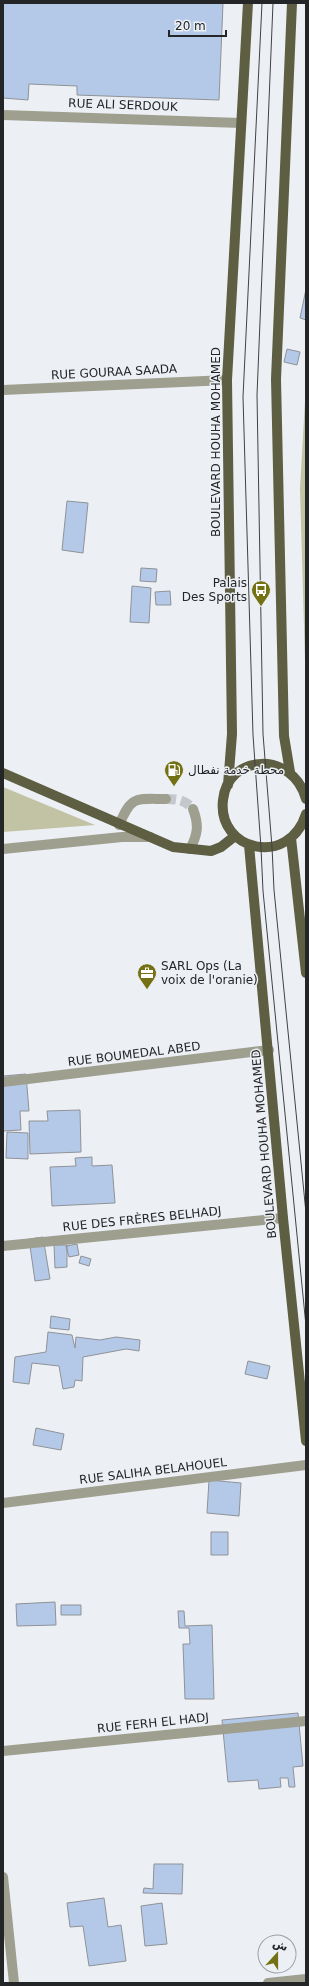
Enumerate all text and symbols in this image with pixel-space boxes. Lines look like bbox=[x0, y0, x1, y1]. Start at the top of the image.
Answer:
scale bar bbox=[169, 12, 226, 38]
text: 20 m bbox=[175, 19, 206, 33]
street label: RUE ALI SERDOUK bbox=[68, 96, 179, 114]
street label: BOULEVARD HOUHA MOHAMED bbox=[209, 347, 223, 537]
street label: RUE GOURAA SAADA bbox=[51, 362, 178, 382]
place label: Palais Des Sports bbox=[182, 576, 247, 604]
bus stop icon: Palais Des Sports bbox=[250, 579, 272, 607]
fuel station icon: محطة خدمة نفطال bbox=[163, 759, 185, 787]
place label: محطة خدمة نفطال bbox=[188, 763, 284, 777]
place label: SARL Ops (La voix de l'oranie) bbox=[161, 959, 258, 987]
office icon: SARL Ops (La voix de l'oranie) bbox=[136, 962, 158, 990]
street label: RUE BOUMEDAL ABED bbox=[67, 1039, 201, 1069]
street label: BOULEVARD HOUHA MOHAMED bbox=[249, 1049, 279, 1239]
street label: RUE DES FRÈRES BELHADJ bbox=[62, 1203, 222, 1234]
street label: RUE SALIHA BELAHOUEL bbox=[79, 1455, 228, 1487]
street label: RUE FERH EL HADJ bbox=[96, 1710, 210, 1736]
north arrow bbox=[257, 1934, 297, 1974]
text: ش bbox=[271, 1936, 290, 1954]

